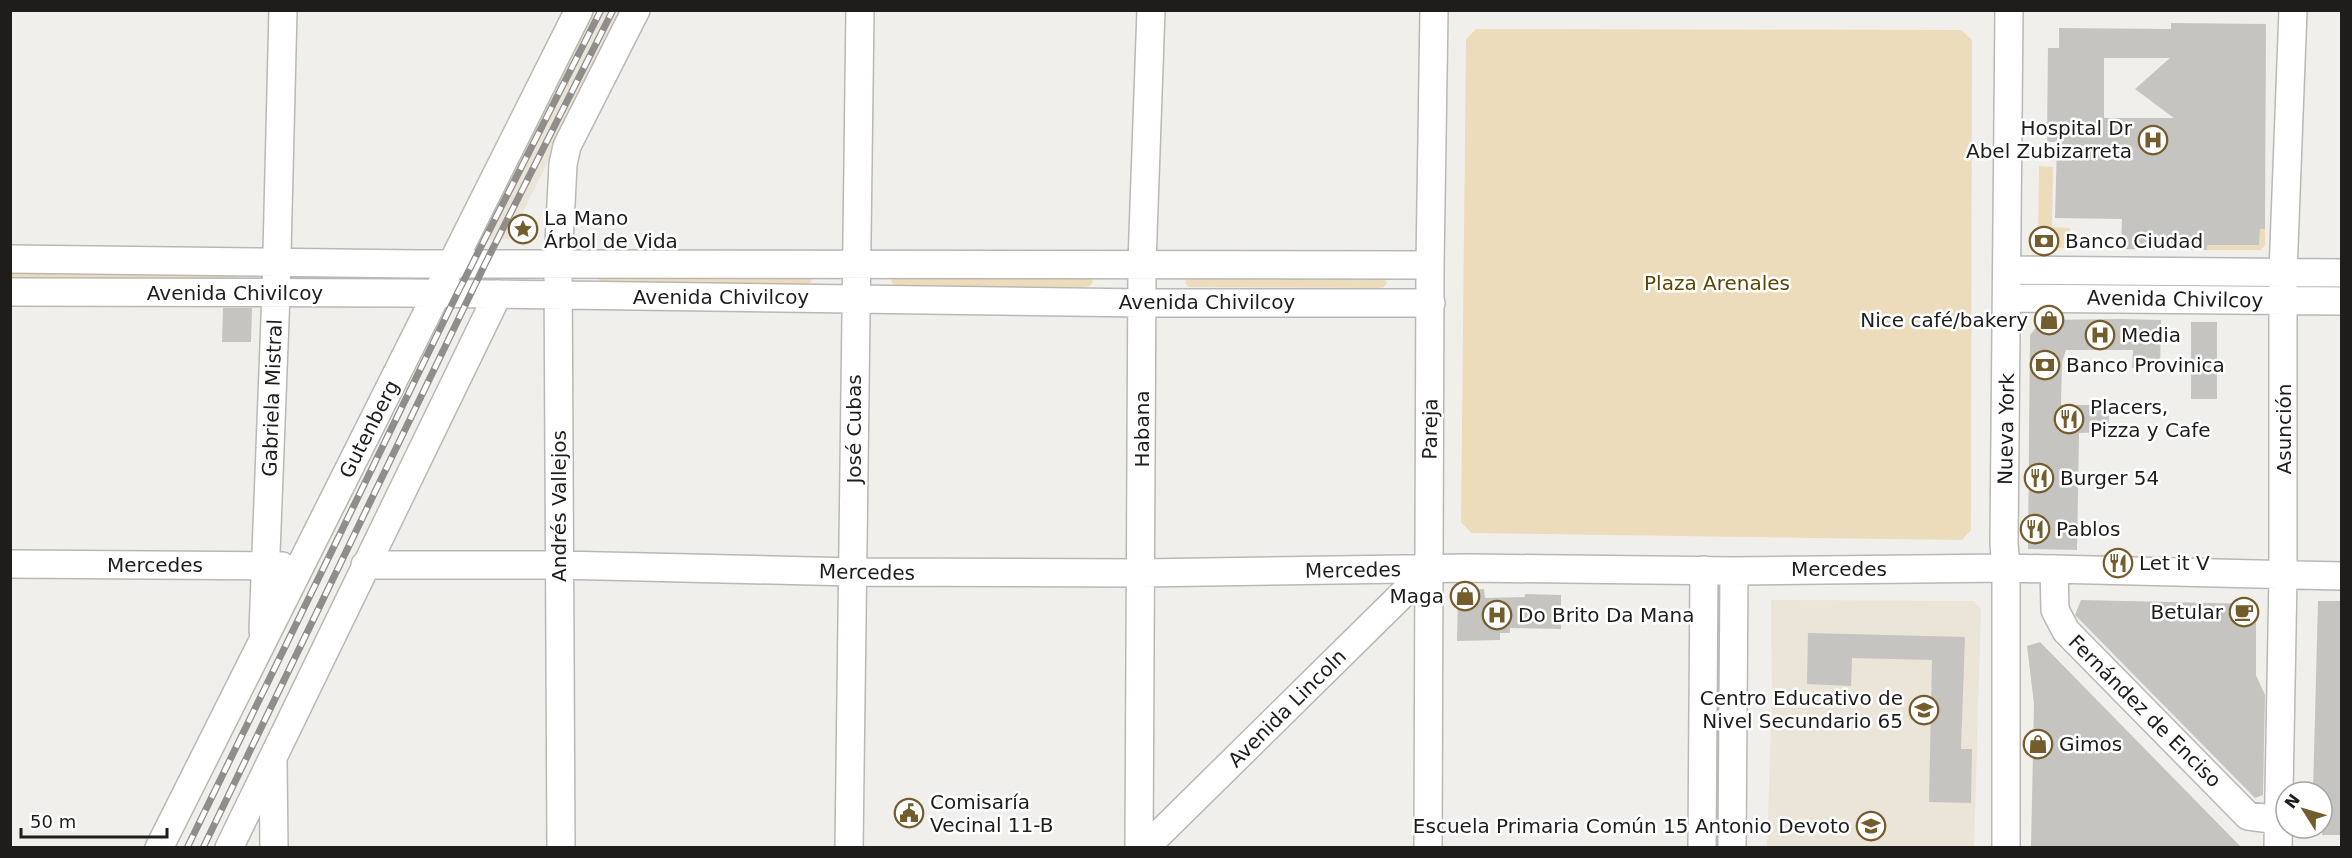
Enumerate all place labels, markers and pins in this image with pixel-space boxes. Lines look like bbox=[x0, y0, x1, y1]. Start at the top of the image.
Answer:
place label: Hospital Dr Abel Zubizarreta bbox=[1966, 116, 2133, 163]
hospital icon: Hospital Dr Abel Zubizarreta bbox=[2137, 124, 2169, 156]
place label: La Mano Árbol de Vida bbox=[544, 206, 678, 253]
place icon: La Mano Árbol de Vida bbox=[507, 213, 539, 245]
bank icon: Banco Ciudad bbox=[2028, 225, 2060, 257]
place label: Banco Ciudad bbox=[2065, 229, 2203, 253]
shop icon: Nice café/bakery bbox=[2033, 304, 2065, 336]
place label: Nice café/bakery bbox=[1860, 308, 2028, 332]
hospital icon: Media bbox=[2084, 319, 2116, 351]
place label: Media bbox=[2121, 323, 2181, 347]
bank icon: Banco Provinica bbox=[2029, 349, 2061, 381]
place label: Banco Provinica bbox=[2066, 353, 2225, 377]
place label: Placers, Pizza y Cafe bbox=[2090, 395, 2211, 442]
restaurant icon: Placers, Pizza y Cafe bbox=[2053, 403, 2085, 435]
restaurant icon: Burger 54 bbox=[2023, 462, 2055, 494]
place label: Burger 54 bbox=[2060, 466, 2159, 490]
restaurant icon: Pablos bbox=[2019, 513, 2051, 545]
place label: Pablos bbox=[2056, 517, 2120, 541]
restaurant icon: Let it V bbox=[2102, 547, 2134, 579]
place label: Let it V bbox=[2139, 551, 2210, 575]
shop icon: Maga bbox=[1449, 580, 1481, 612]
place label: Maga bbox=[1390, 584, 1444, 608]
cafe icon: Betular bbox=[2228, 596, 2260, 628]
hospital icon: Do Brito Da Mana bbox=[1481, 599, 1513, 631]
place label: Betular bbox=[2150, 600, 2224, 624]
place label: Do Brito Da Mana bbox=[1518, 603, 1694, 627]
place label: Centro Educativo de Nivel Secundario 65 bbox=[1700, 686, 1903, 733]
school or university icon: Centro Educativo de Nivel Secundario 65 bbox=[1908, 694, 1940, 726]
shop icon: Gimos bbox=[2022, 728, 2054, 760]
place label: Gimos bbox=[2059, 732, 2122, 756]
place label: Comisaría Vecinal 11-B bbox=[930, 790, 1054, 837]
public building icon: Comisaría Vecinal 11-B bbox=[893, 797, 925, 829]
school or university icon: Escuela Primaria Común 15 Antonio Devoto bbox=[1855, 810, 1887, 842]
place label: Escuela Primaria Común 15 Antonio Devoto bbox=[1413, 814, 1850, 838]

